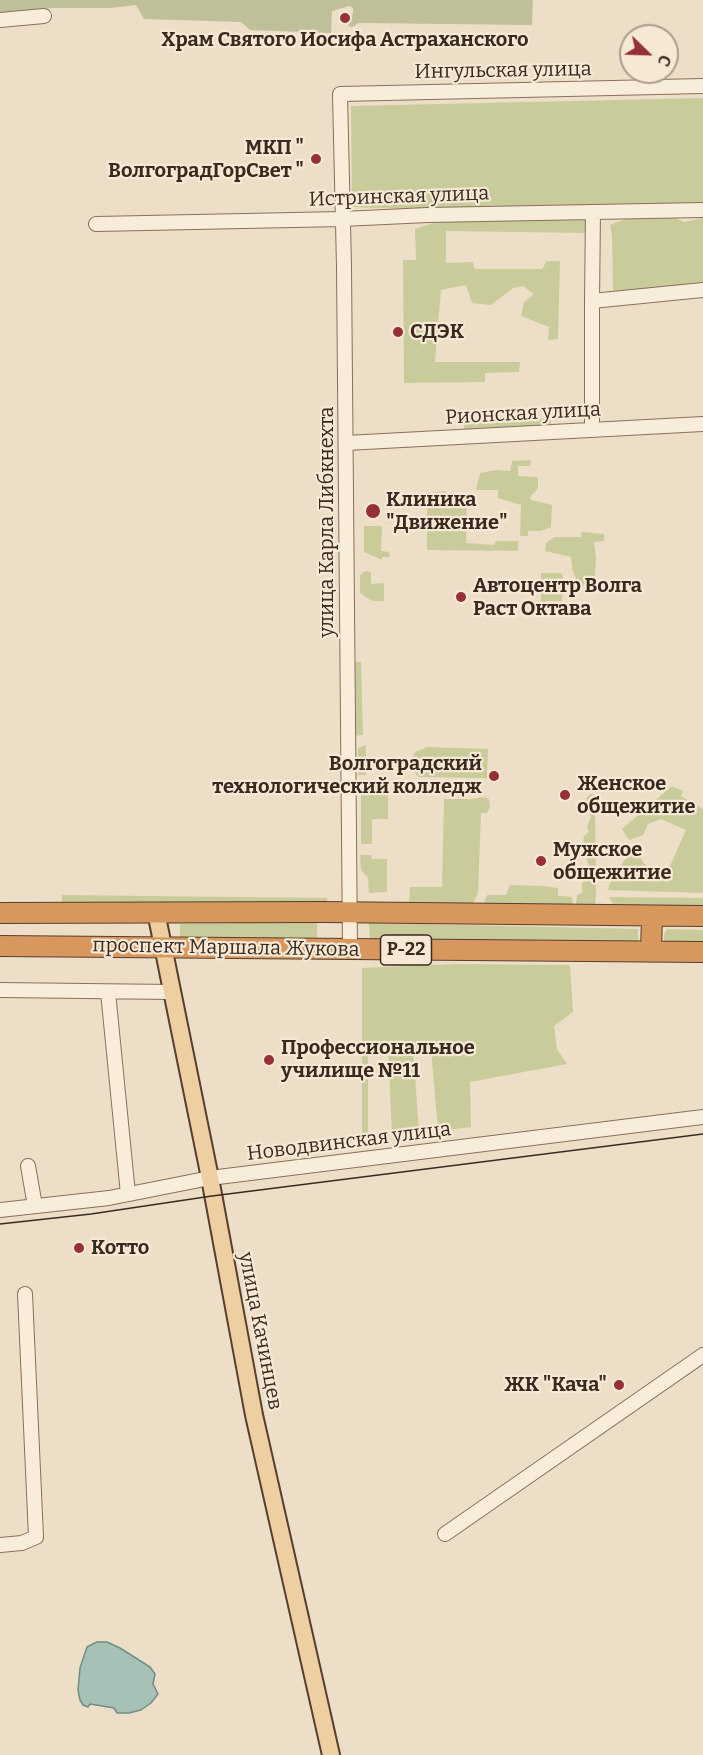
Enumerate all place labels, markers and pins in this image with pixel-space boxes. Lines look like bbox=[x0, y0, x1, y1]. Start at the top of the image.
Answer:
marker: Храм Святого Иосифа Астраханского bbox=[338, 11, 352, 25]
place label: Храм Святого Иосифа Астраханского bbox=[161, 28, 529, 52]
place label: МКП " ВолгоградГорСвет " bbox=[108, 136, 304, 183]
marker: МКП " ВолгоградГорСвет " bbox=[309, 152, 323, 166]
place label: СДЭК bbox=[410, 320, 464, 344]
marker: СДЭК bbox=[391, 325, 405, 339]
place label: Клиника "Движение" bbox=[386, 488, 508, 535]
marker: Клиника "Движение" bbox=[364, 502, 382, 520]
place label: Автоцентр Волга Раст Октава bbox=[473, 574, 642, 621]
marker: Автоцентр Волга Раст Октава bbox=[454, 590, 468, 604]
place label: Волгоградский технологический колледж bbox=[212, 752, 482, 799]
marker: Волгоградский технологический колледж bbox=[487, 769, 501, 783]
place label: Женское общежитие bbox=[577, 772, 695, 819]
marker: Женское общежитие bbox=[558, 788, 572, 802]
place label: Мужское общежитие bbox=[553, 838, 671, 885]
marker: Мужское общежитие bbox=[534, 854, 548, 868]
place label: Профессиональное училище №11 bbox=[281, 1036, 475, 1083]
marker: Профессиональное училище №11 bbox=[262, 1053, 276, 1067]
place label: Котто bbox=[91, 1236, 149, 1260]
marker: Котто bbox=[72, 1241, 86, 1255]
place label: ЖК "Кача" bbox=[504, 1373, 607, 1397]
marker: ЖК "Кача" bbox=[612, 1378, 626, 1392]

